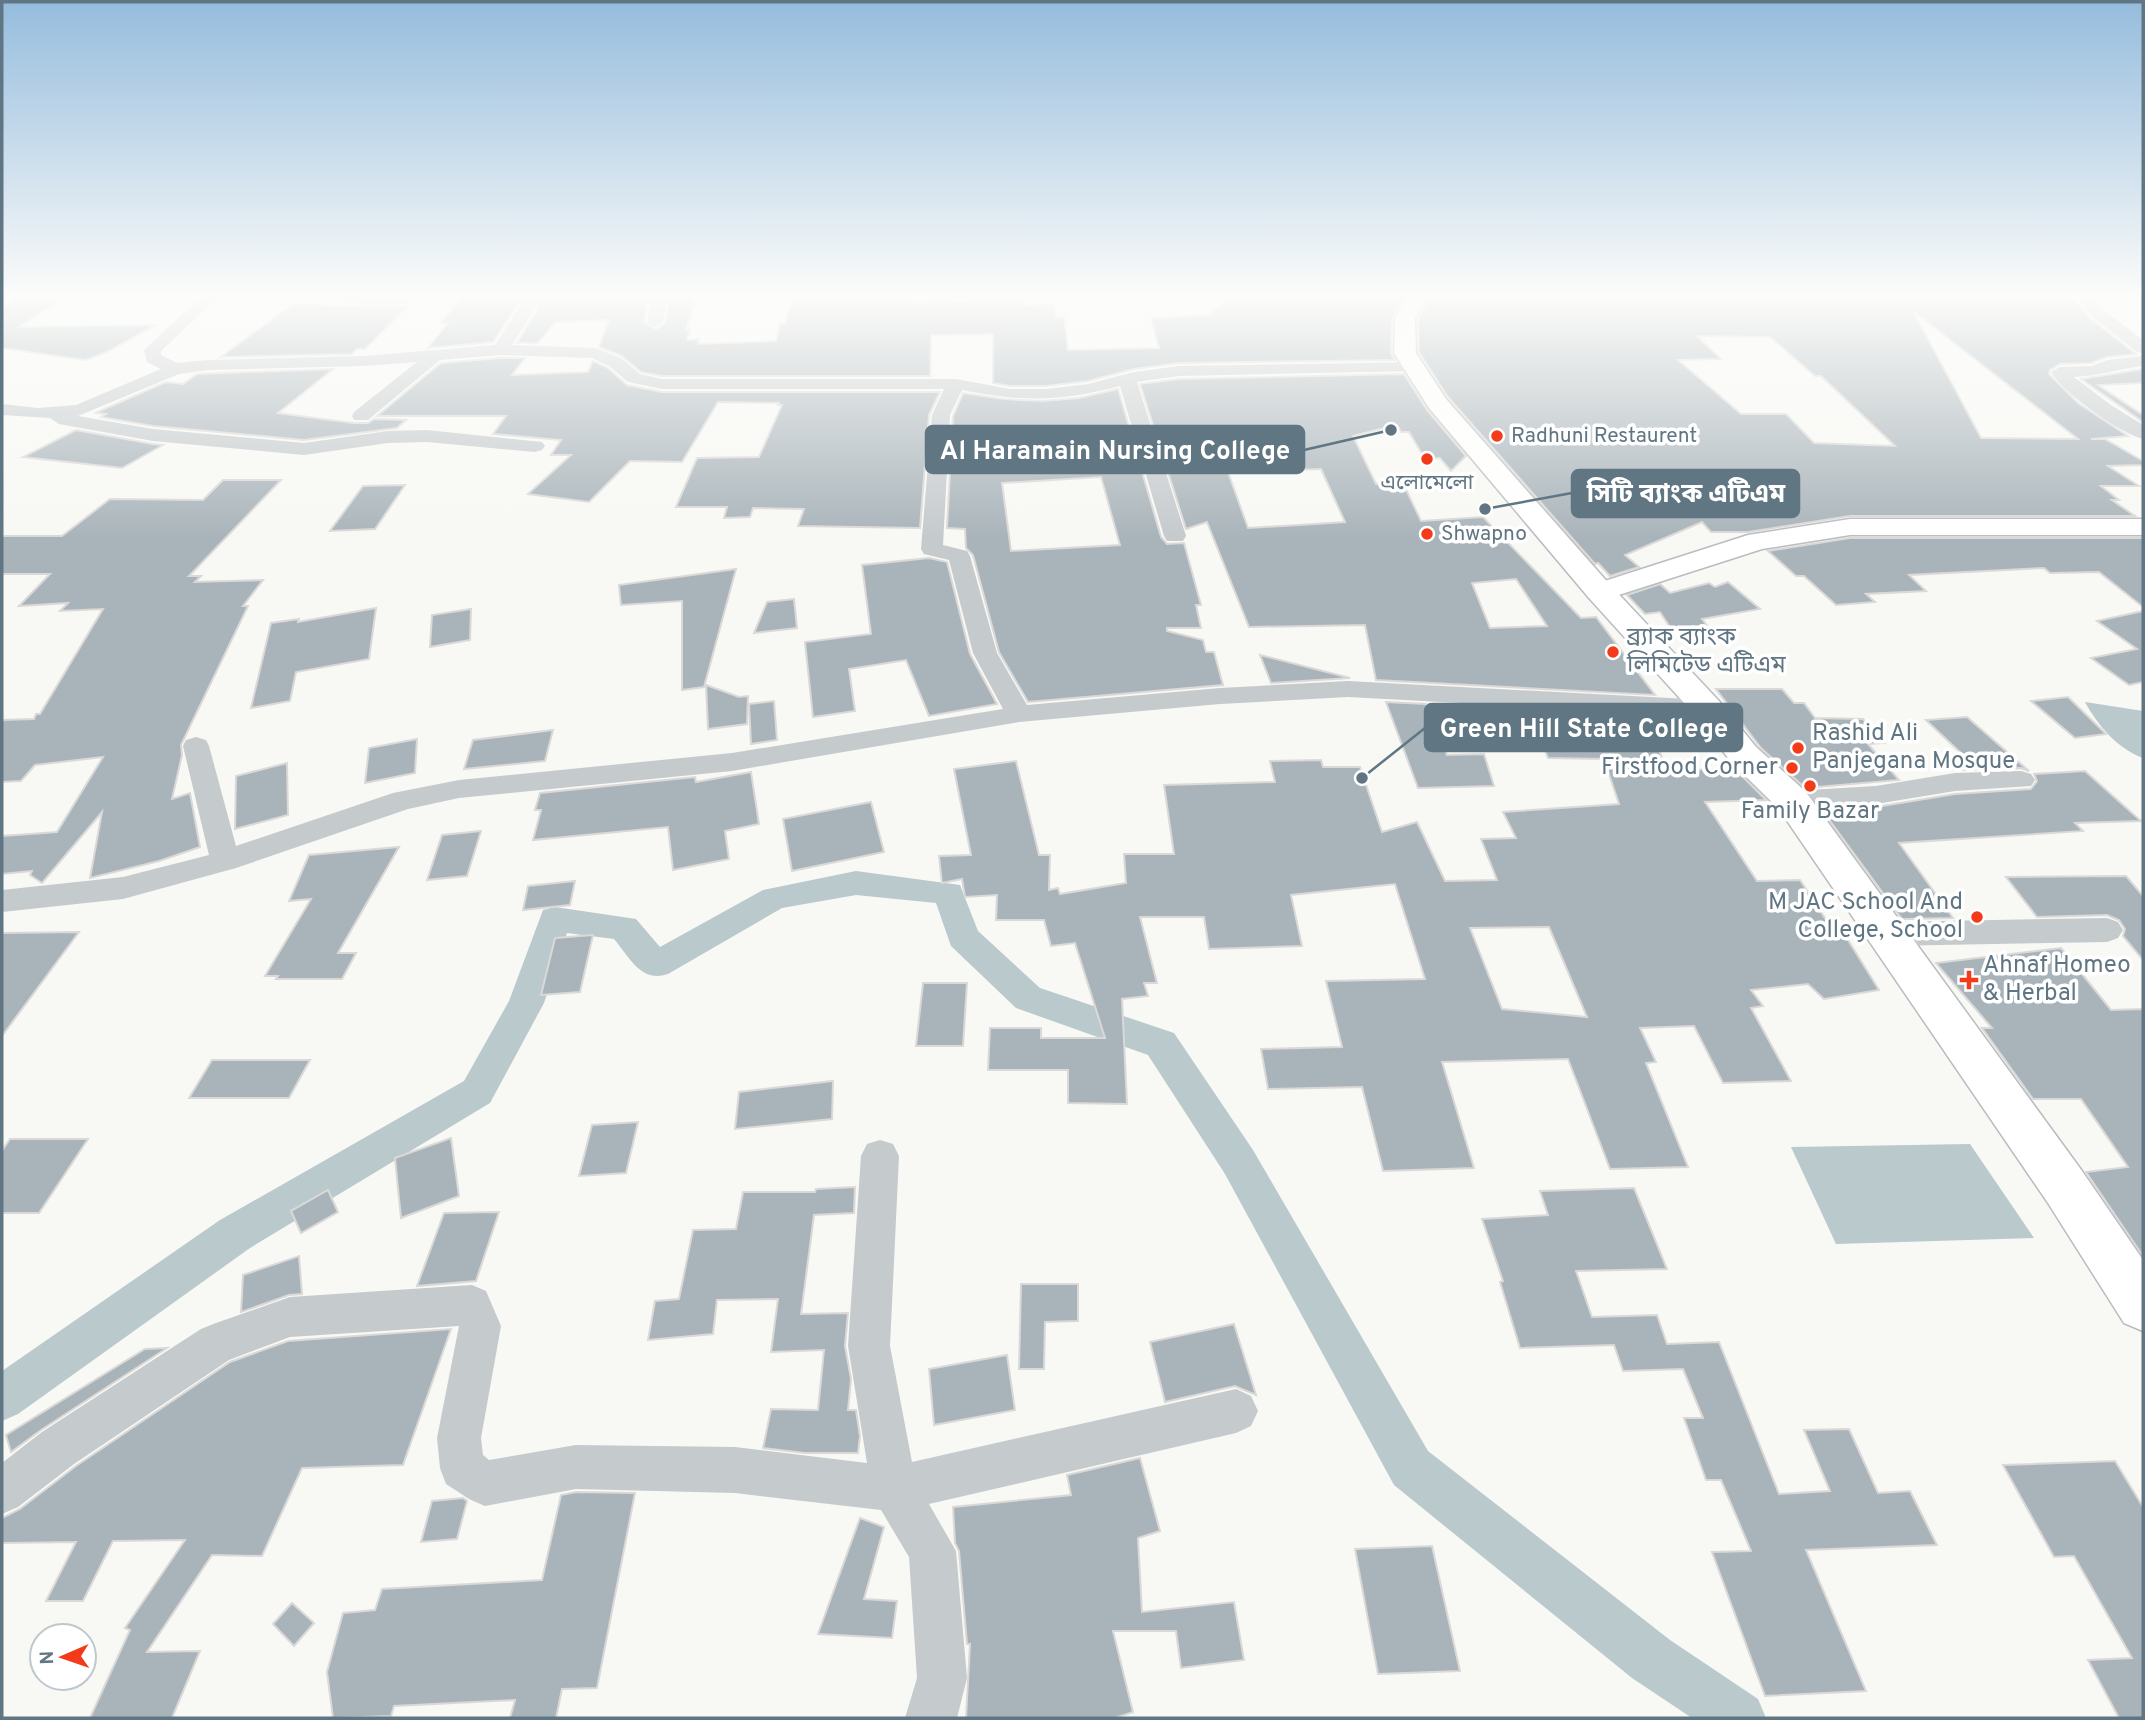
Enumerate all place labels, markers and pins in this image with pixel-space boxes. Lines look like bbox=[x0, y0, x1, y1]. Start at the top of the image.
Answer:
place label: Radhuni Restaurent bbox=[1511, 423, 1697, 450]
callout: Al Haramain Nursing College bbox=[926, 426, 1304, 473]
marker: Radhuni Restaurent bbox=[1489, 428, 1505, 444]
marker: এলোমেলো bbox=[1419, 451, 1435, 467]
place label: এলোমেলো bbox=[1381, 470, 1474, 497]
callout: সিটি ব্যাংক এটিএম bbox=[1572, 470, 1799, 517]
place label: Shwapno bbox=[1441, 521, 1527, 548]
marker: Shwapno bbox=[1419, 526, 1435, 542]
place label: ব্র্যাক ব্যাংক লিমিটেড এটিএম bbox=[1626, 623, 1786, 681]
marker: ব্র্যাক ব্যাংক লিমিটেড এটিএম bbox=[1605, 644, 1621, 660]
callout: Green Hill State College bbox=[1425, 704, 1742, 751]
place label: Rashid Ali Panjegana Mosque bbox=[1812, 719, 2015, 777]
marker: Rashid Ali Panjegana Mosque bbox=[1790, 740, 1806, 756]
place label: Firstfood Corner bbox=[1601, 753, 1778, 783]
marker: Firstfood Corner bbox=[1784, 760, 1800, 776]
marker: Family Bazar bbox=[1802, 778, 1818, 794]
place label: Family Bazar bbox=[1741, 797, 1879, 827]
place label: M JAC School And College, School bbox=[1768, 888, 1963, 946]
marker: M JAC School And College, School bbox=[1969, 909, 1985, 925]
place label: Ahnaf Homeo & Herbal bbox=[1983, 951, 2131, 1009]
marker: Ahnaf Homeo & Herbal bbox=[1961, 972, 1977, 988]

